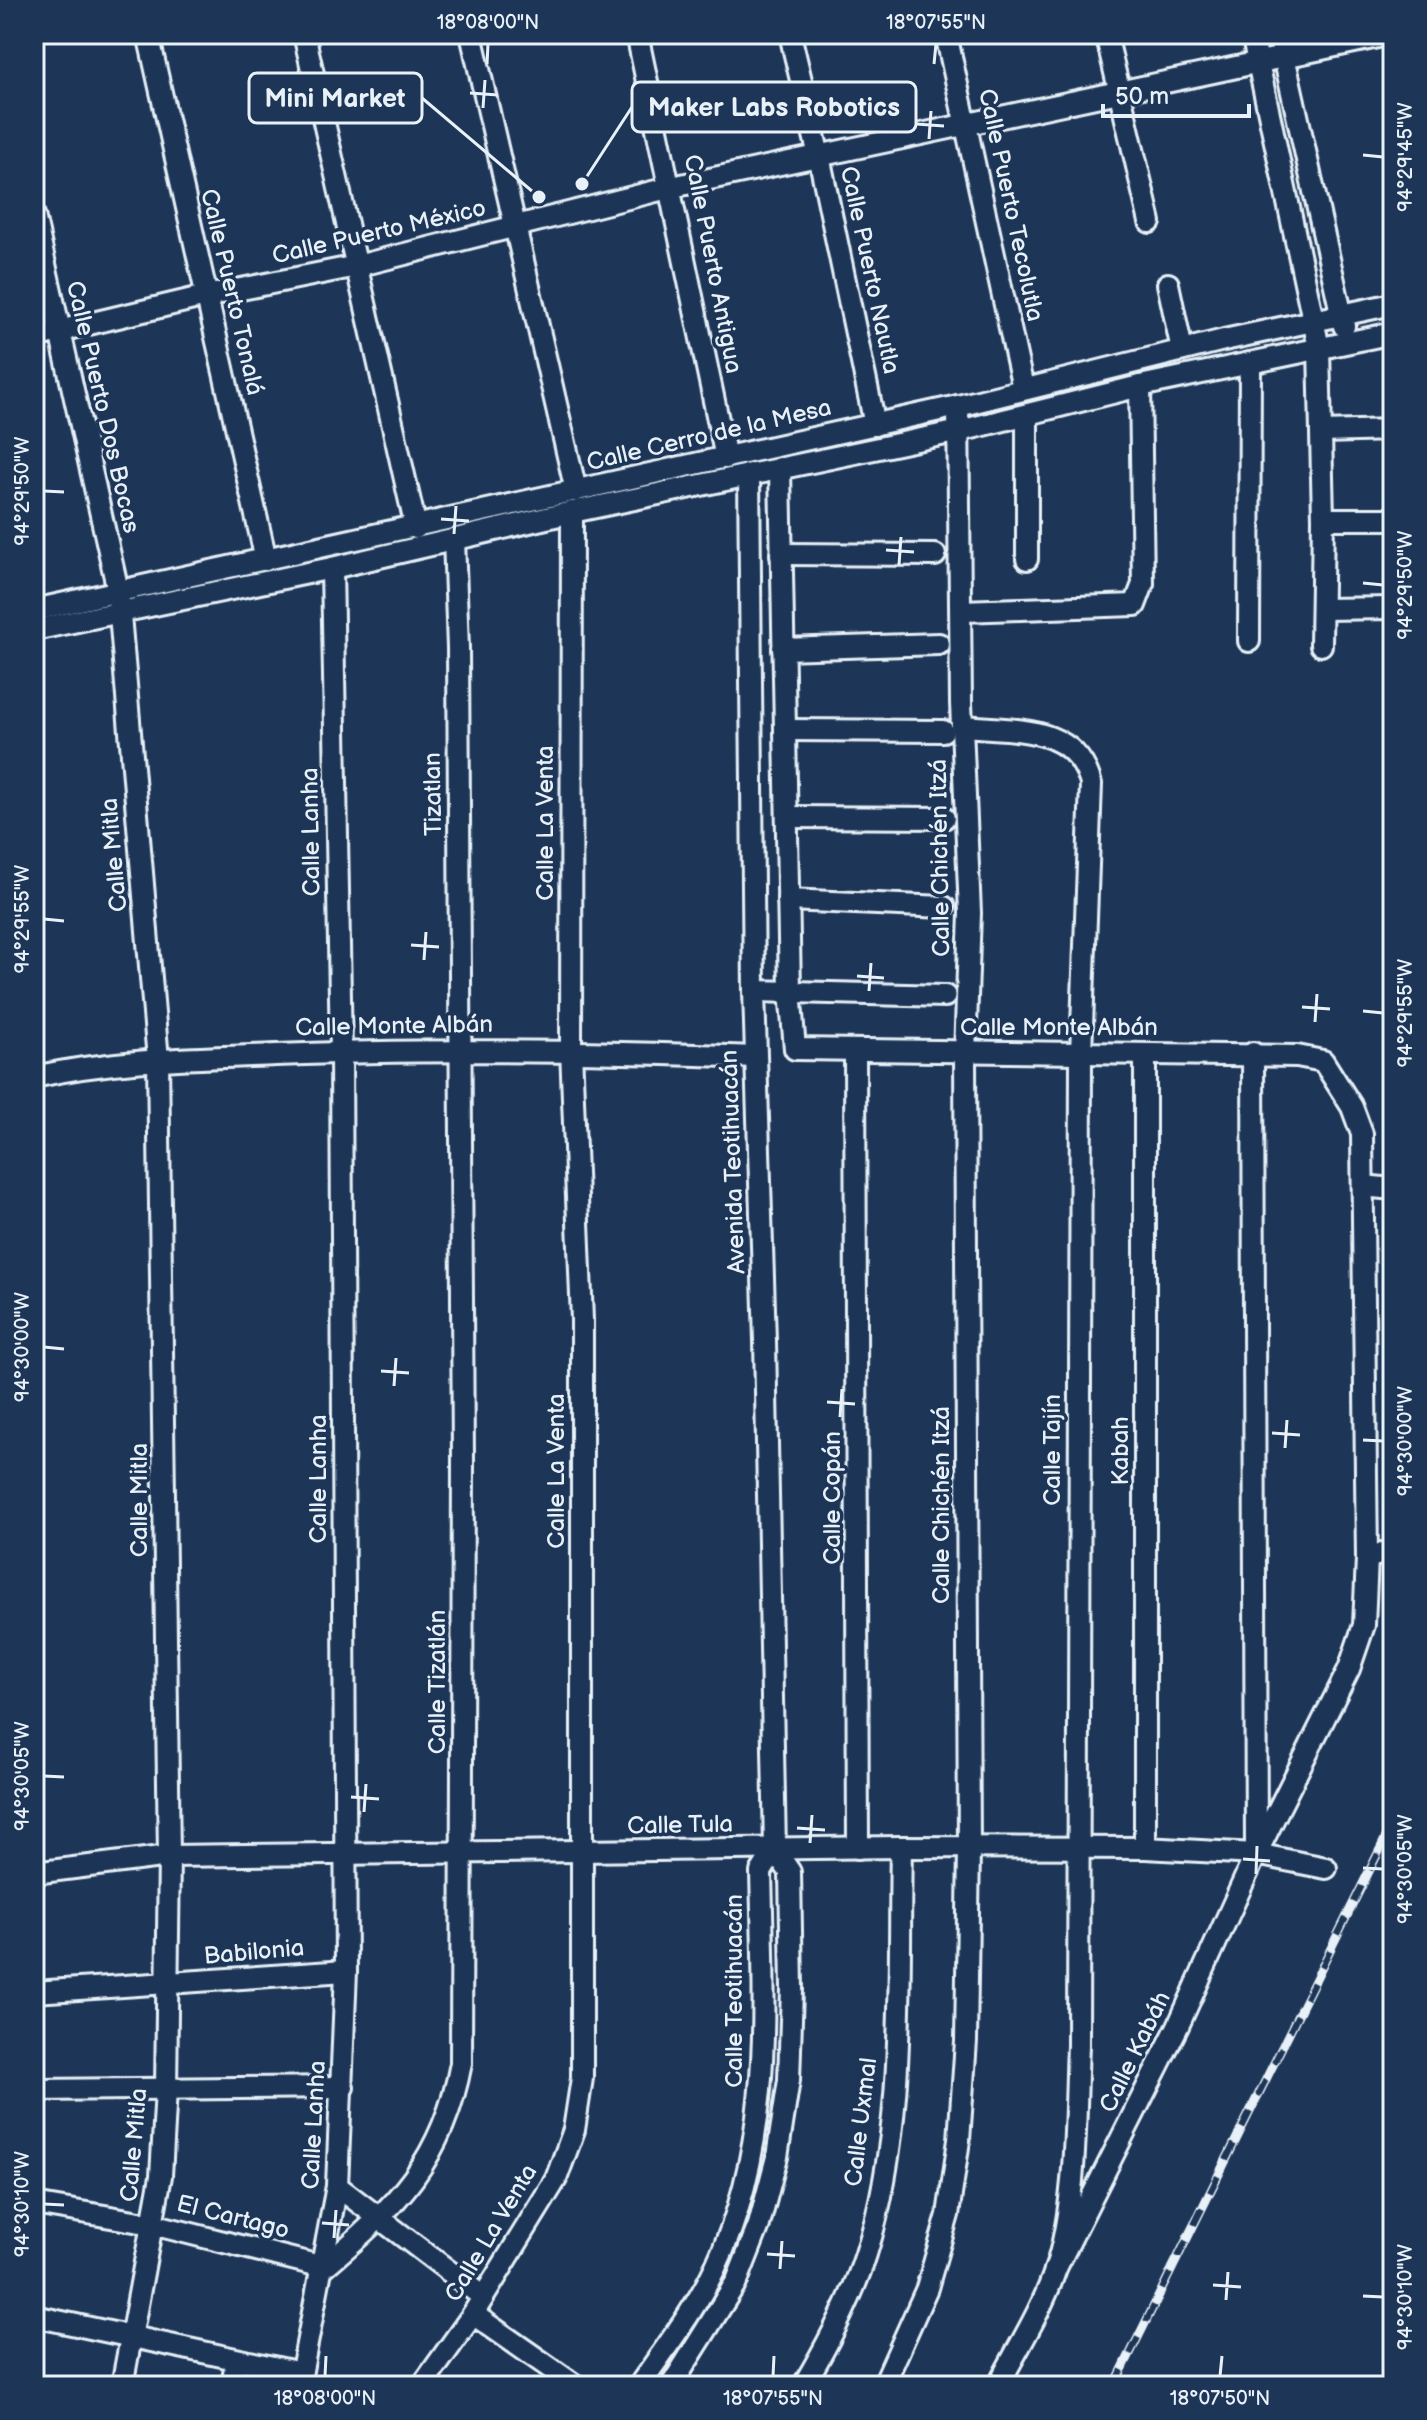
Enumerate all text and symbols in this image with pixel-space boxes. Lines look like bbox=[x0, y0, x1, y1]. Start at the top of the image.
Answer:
text: 18°08'00"N bbox=[437, 11, 539, 35]
text: 18°07'55"N bbox=[886, 11, 986, 35]
scale bar bbox=[1103, 68, 1249, 118]
callout: Mini Market bbox=[249, 73, 422, 123]
callout: Maker Labs Robotics bbox=[632, 82, 916, 132]
text: 50 m bbox=[1115, 82, 1169, 111]
text: Mini Market bbox=[264, 84, 406, 115]
street label: Calle Puerto Tecolutla bbox=[972, 86, 1050, 324]
text: Maker Labs Robotics bbox=[648, 93, 900, 124]
text: 94°29'45"W bbox=[1394, 102, 1418, 212]
street label: Calle Puerto Antigua bbox=[678, 152, 748, 376]
street label: Calle Puerto Nautla bbox=[834, 164, 906, 376]
street label: Calle Puerto Tonalá bbox=[194, 186, 270, 398]
street label: Calle Puerto México bbox=[269, 193, 489, 271]
street label: Calle Puerto Dos Bocas bbox=[60, 278, 146, 536]
street label: Calle Cerro de la Mesa bbox=[584, 393, 834, 477]
text: 94°29'50"W bbox=[11, 437, 35, 545]
text: 94°29'50"W bbox=[1394, 531, 1418, 639]
street label: Calle La Venta bbox=[531, 745, 560, 901]
street label: Tizatlan bbox=[418, 752, 448, 836]
street label: Calle Chichén Itzá bbox=[924, 759, 956, 957]
street label: Calle Lanha bbox=[295, 767, 327, 897]
street label: Calle Mitla bbox=[95, 797, 133, 913]
text: 94°29'55"W bbox=[11, 865, 35, 973]
text: 94°29'55"W bbox=[1394, 959, 1418, 1067]
street label: Calle Monte Albán bbox=[295, 1010, 493, 1042]
street label: Calle Monte Albán bbox=[960, 1013, 1158, 1042]
street label: Avenida Teotihuacán bbox=[715, 1049, 751, 1275]
text: 94°30'00"W bbox=[11, 1292, 35, 1402]
text: 94°30'00"W bbox=[1394, 1386, 1418, 1496]
street label: Calle La Venta bbox=[542, 1393, 571, 1549]
street label: Calle Tajín bbox=[1038, 1394, 1067, 1506]
street label: Calle Chichén Itzá bbox=[927, 1406, 956, 1604]
street label: Calle Lanha bbox=[304, 1415, 333, 1543]
street label: Kabah bbox=[1106, 1416, 1135, 1486]
street label: Calle Copán bbox=[818, 1431, 847, 1565]
street label: Calle Mitla bbox=[125, 1443, 154, 1557]
street label: Calle Tizatlán bbox=[423, 1610, 452, 1754]
text: 94°30'05"W bbox=[11, 1721, 35, 1831]
street label: Calle Tula bbox=[627, 1810, 733, 1840]
text: 94°30'05"W bbox=[1394, 1814, 1418, 1924]
street label: Calle Teotihuacán bbox=[720, 1894, 749, 2088]
street label: Babilonia bbox=[203, 1933, 305, 1971]
street label: Calle Kabáh bbox=[1093, 1987, 1177, 2117]
street label: Calle Uxmal bbox=[839, 2056, 883, 2188]
street label: Calle Lanha bbox=[296, 2060, 332, 2190]
street label: Calle Mitla bbox=[115, 2087, 153, 2203]
text: 94°30'10"W bbox=[11, 2151, 35, 2257]
street label: Calle La Venta bbox=[439, 2159, 543, 2307]
street label: El Cartago bbox=[174, 2189, 292, 2245]
text: 94°30'10"W bbox=[1394, 2244, 1418, 2350]
text: 18°08'00"N bbox=[274, 2387, 376, 2411]
text: 18°07'55"N bbox=[723, 2387, 823, 2411]
text: 18°07'50"N bbox=[1170, 2387, 1270, 2411]

